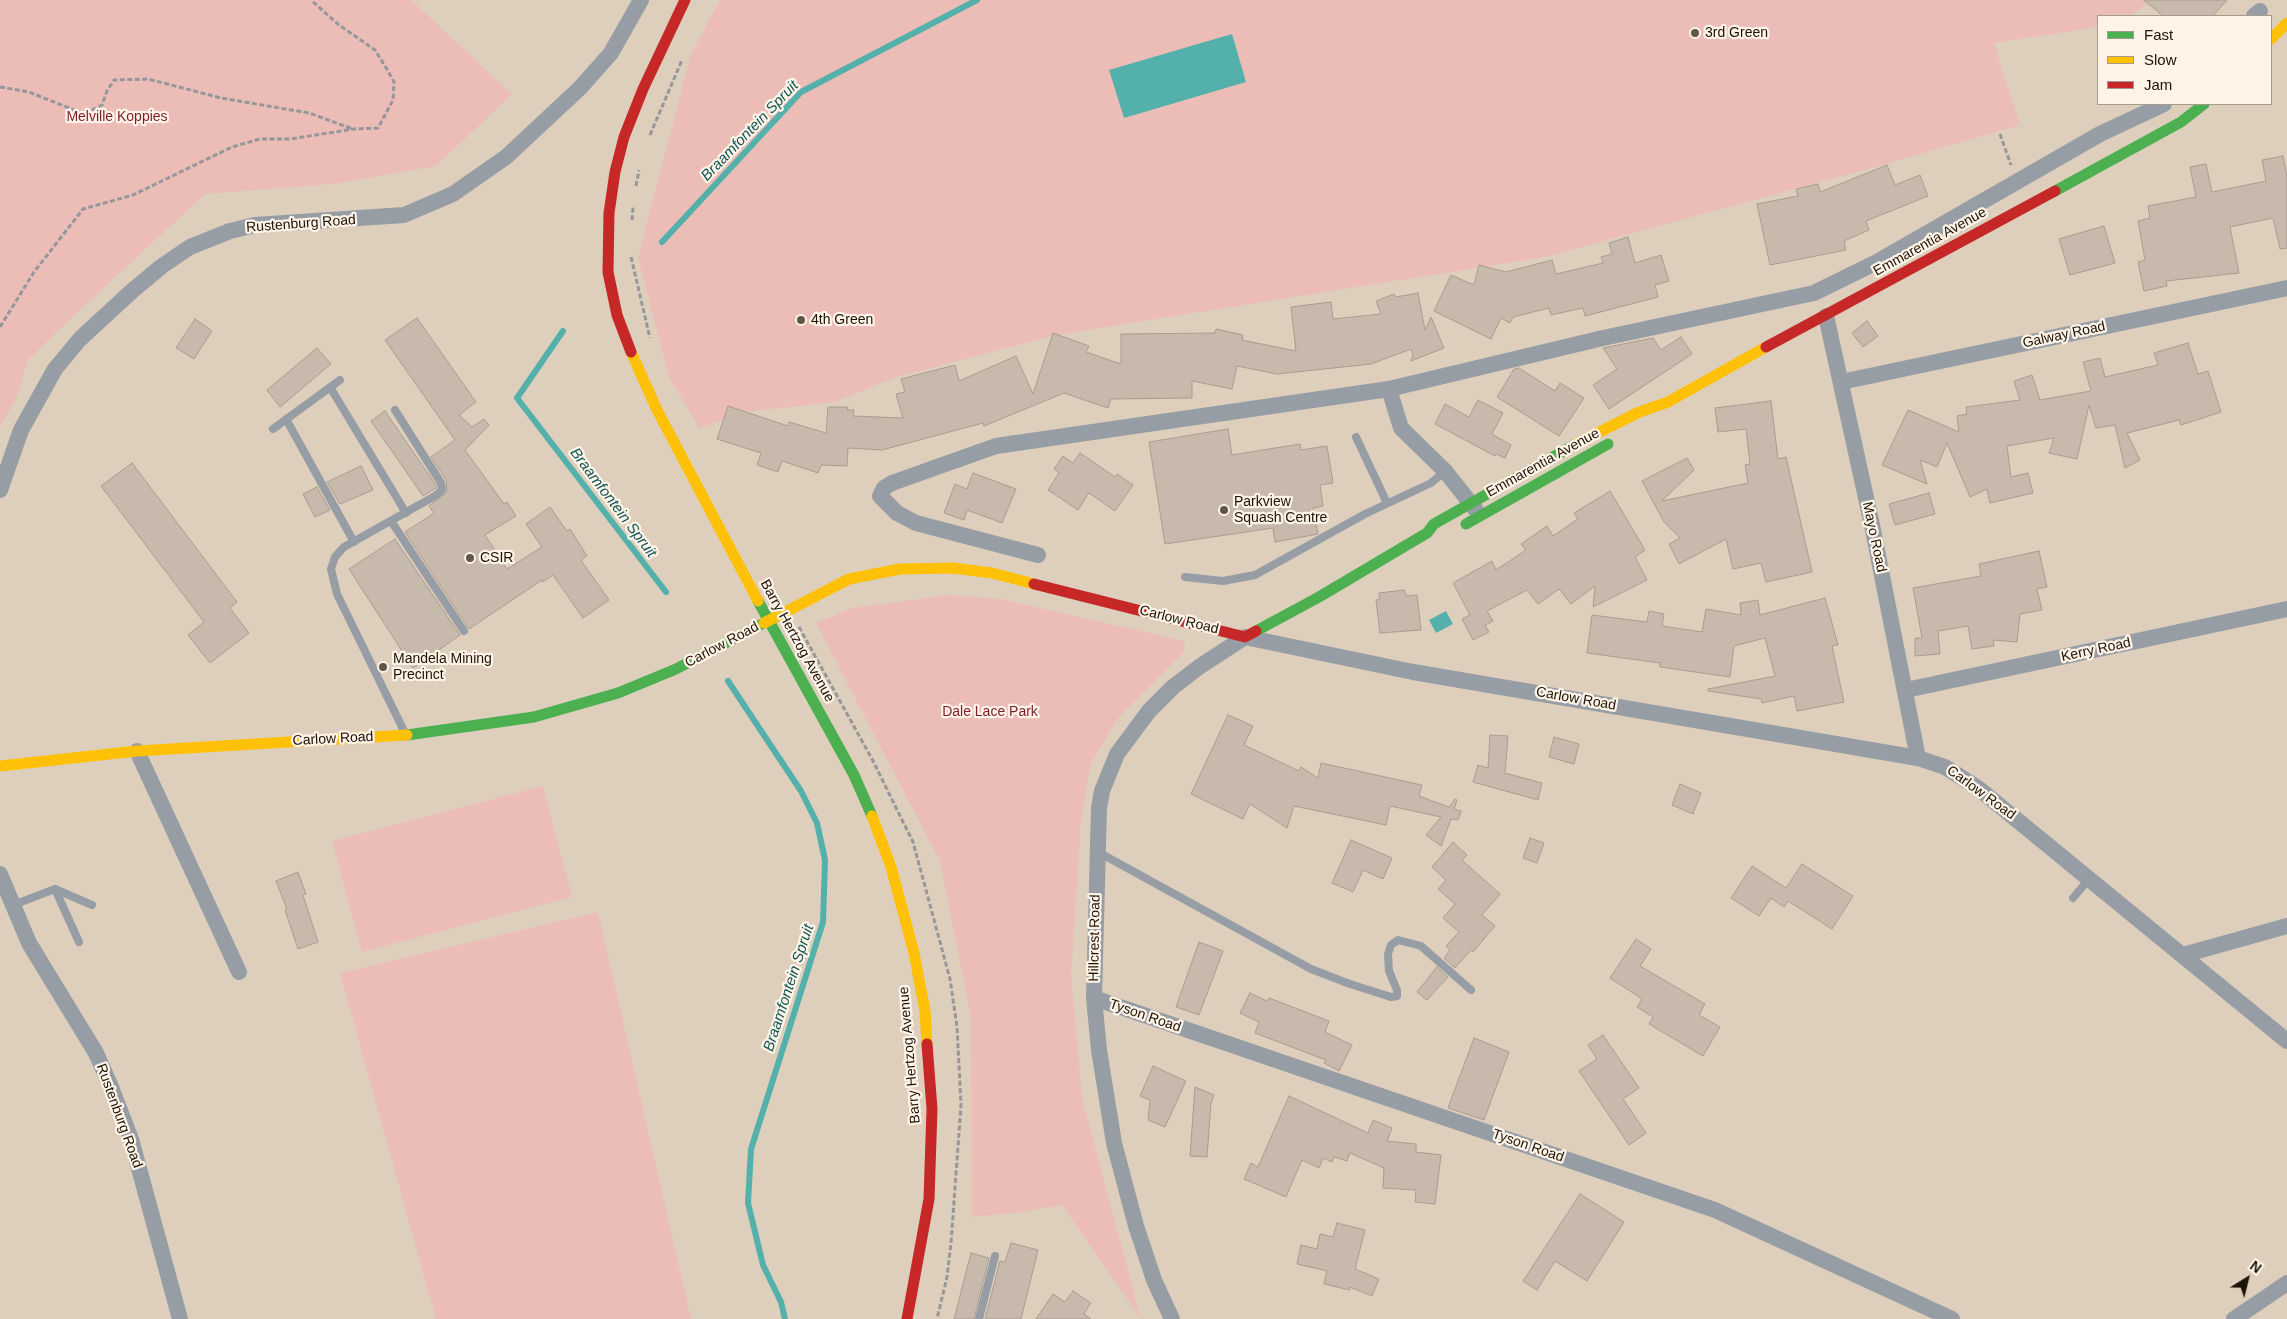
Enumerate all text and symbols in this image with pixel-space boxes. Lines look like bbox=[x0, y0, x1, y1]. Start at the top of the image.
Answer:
legend bbox=[2097, 15, 2272, 105]
place label: 3rd Green bbox=[1705, 25, 1768, 41]
text: Fast bbox=[2144, 26, 2173, 43]
marker: 3rd Green bbox=[1689, 27, 1701, 39]
text: Slow bbox=[2144, 51, 2177, 68]
text: Jam bbox=[2144, 76, 2172, 93]
water label: Braamfontein Spruit bbox=[697, 77, 803, 185]
park label: Melville Koppies bbox=[66, 109, 168, 125]
street label: Emmarentia Avenue bbox=[1871, 204, 1989, 280]
street label: Rustenburg Road bbox=[246, 212, 356, 236]
place label: 4th Green bbox=[811, 312, 873, 328]
marker: 4th Green bbox=[795, 314, 807, 326]
street label: Galway Road bbox=[2021, 318, 2107, 352]
street label: Emmarentia Avenue bbox=[1484, 425, 1602, 501]
water label: Braamfontein Spruit bbox=[566, 445, 660, 561]
place label: Parkview Squash Centre bbox=[1234, 494, 1327, 526]
street label: Mayo Road bbox=[1858, 500, 1890, 574]
marker: Parkview Squash Centre bbox=[1218, 504, 1230, 516]
place label: CSIR bbox=[480, 550, 513, 566]
marker: CSIR bbox=[464, 552, 476, 564]
street label: Barry Hertzog Avenue bbox=[756, 577, 838, 705]
street label: Carlow Road bbox=[1138, 602, 1220, 638]
street label: Carlow Road bbox=[682, 619, 762, 671]
street label: Kerry Road bbox=[2060, 634, 2132, 666]
place label: Mandela Mining Precinct bbox=[393, 651, 492, 684]
marker: Mandela Mining Precinct bbox=[377, 661, 389, 673]
street label: Carlow Road bbox=[1535, 684, 1617, 714]
park label: Dale Lace Park bbox=[942, 704, 1038, 720]
street label: Carlow Road bbox=[292, 728, 374, 750]
street label: Carlow Road bbox=[1943, 762, 2019, 824]
street label: Hillcrest Road bbox=[1086, 894, 1104, 982]
water label: Braamfontein Spruit bbox=[760, 922, 818, 1054]
street label: Barry Hertzog Avenue bbox=[896, 986, 924, 1124]
street label: Tyson Road bbox=[1107, 996, 1183, 1036]
street label: Rustenburg Road bbox=[92, 1062, 146, 1170]
street label: Tyson Road bbox=[1490, 1126, 1566, 1166]
north arrow bbox=[2222, 1254, 2272, 1304]
text: N bbox=[2247, 1257, 2265, 1276]

